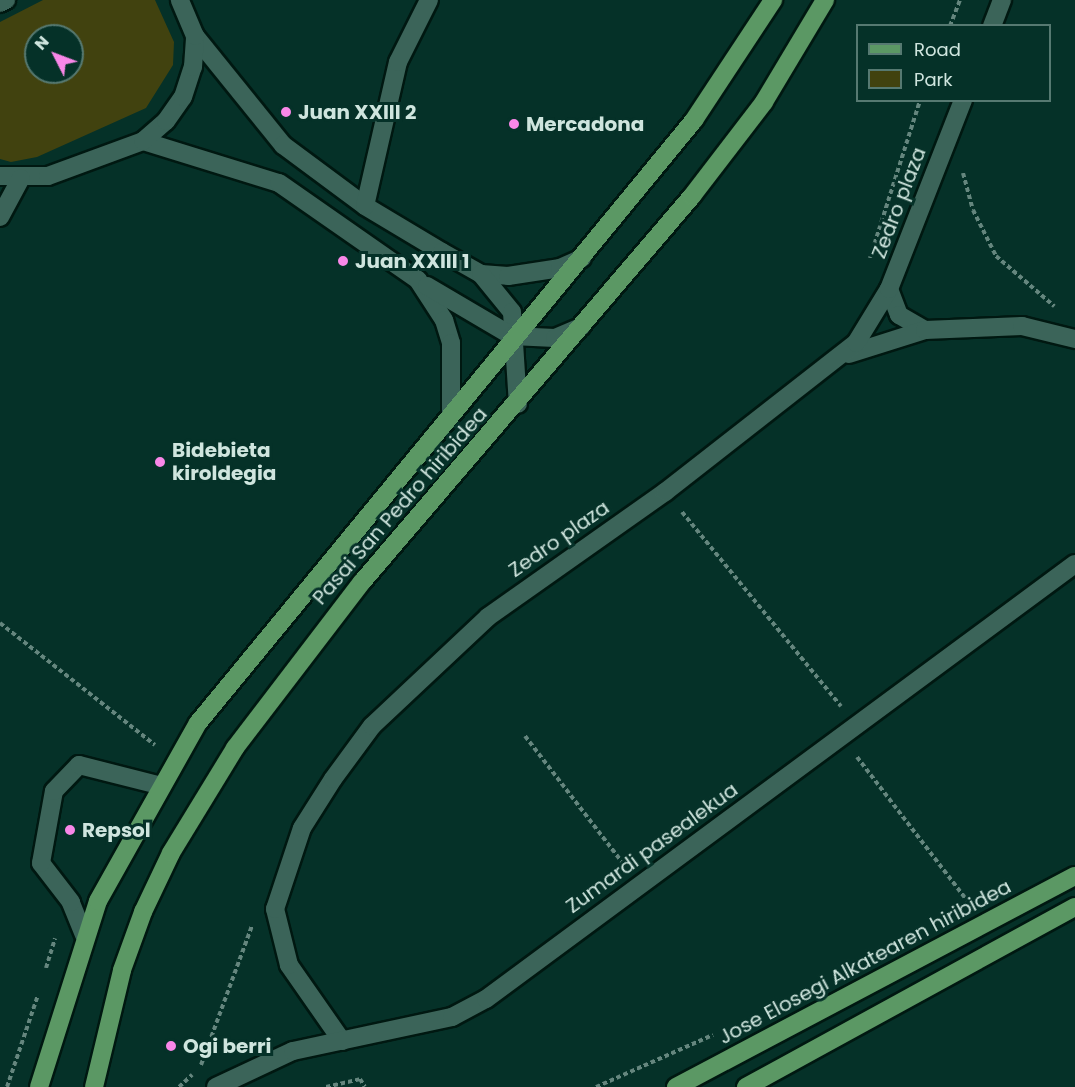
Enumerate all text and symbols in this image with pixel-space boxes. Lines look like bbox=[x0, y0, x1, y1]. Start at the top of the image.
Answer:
north arrow bbox=[24, 24, 84, 84]
legend bbox=[856, 24, 1051, 102]
text: N bbox=[29, 31, 54, 55]
text: Road bbox=[914, 37, 961, 62]
text: Park bbox=[914, 67, 953, 92]
place label: Juan XXIII 2 bbox=[298, 100, 416, 124]
marker: Juan XXIII 2 bbox=[279, 105, 293, 119]
place label: Mercadona bbox=[526, 112, 644, 136]
marker: Mercadona bbox=[507, 117, 521, 131]
street label: Zedro plaza bbox=[867, 144, 931, 262]
place label: Juan XXIII 1 bbox=[355, 249, 469, 273]
marker: Juan XXIII 1 bbox=[336, 254, 350, 268]
street label: Pasai San Pedro hiribidea bbox=[308, 402, 492, 610]
place label: Bidebieta kiroldegia bbox=[172, 438, 276, 485]
marker: Bidebieta kiroldegia bbox=[153, 455, 167, 469]
street label: Zedro plaza bbox=[504, 496, 614, 582]
street label: Zumardi pasealekua bbox=[561, 778, 743, 918]
place label: Repsol bbox=[82, 818, 151, 842]
marker: Repsol bbox=[63, 823, 77, 837]
street label: Jose Elosegi Alkatearen hiribidea bbox=[715, 875, 1015, 1049]
place label: Ogi berri bbox=[183, 1034, 271, 1058]
marker: Ogi berri bbox=[164, 1039, 178, 1053]

